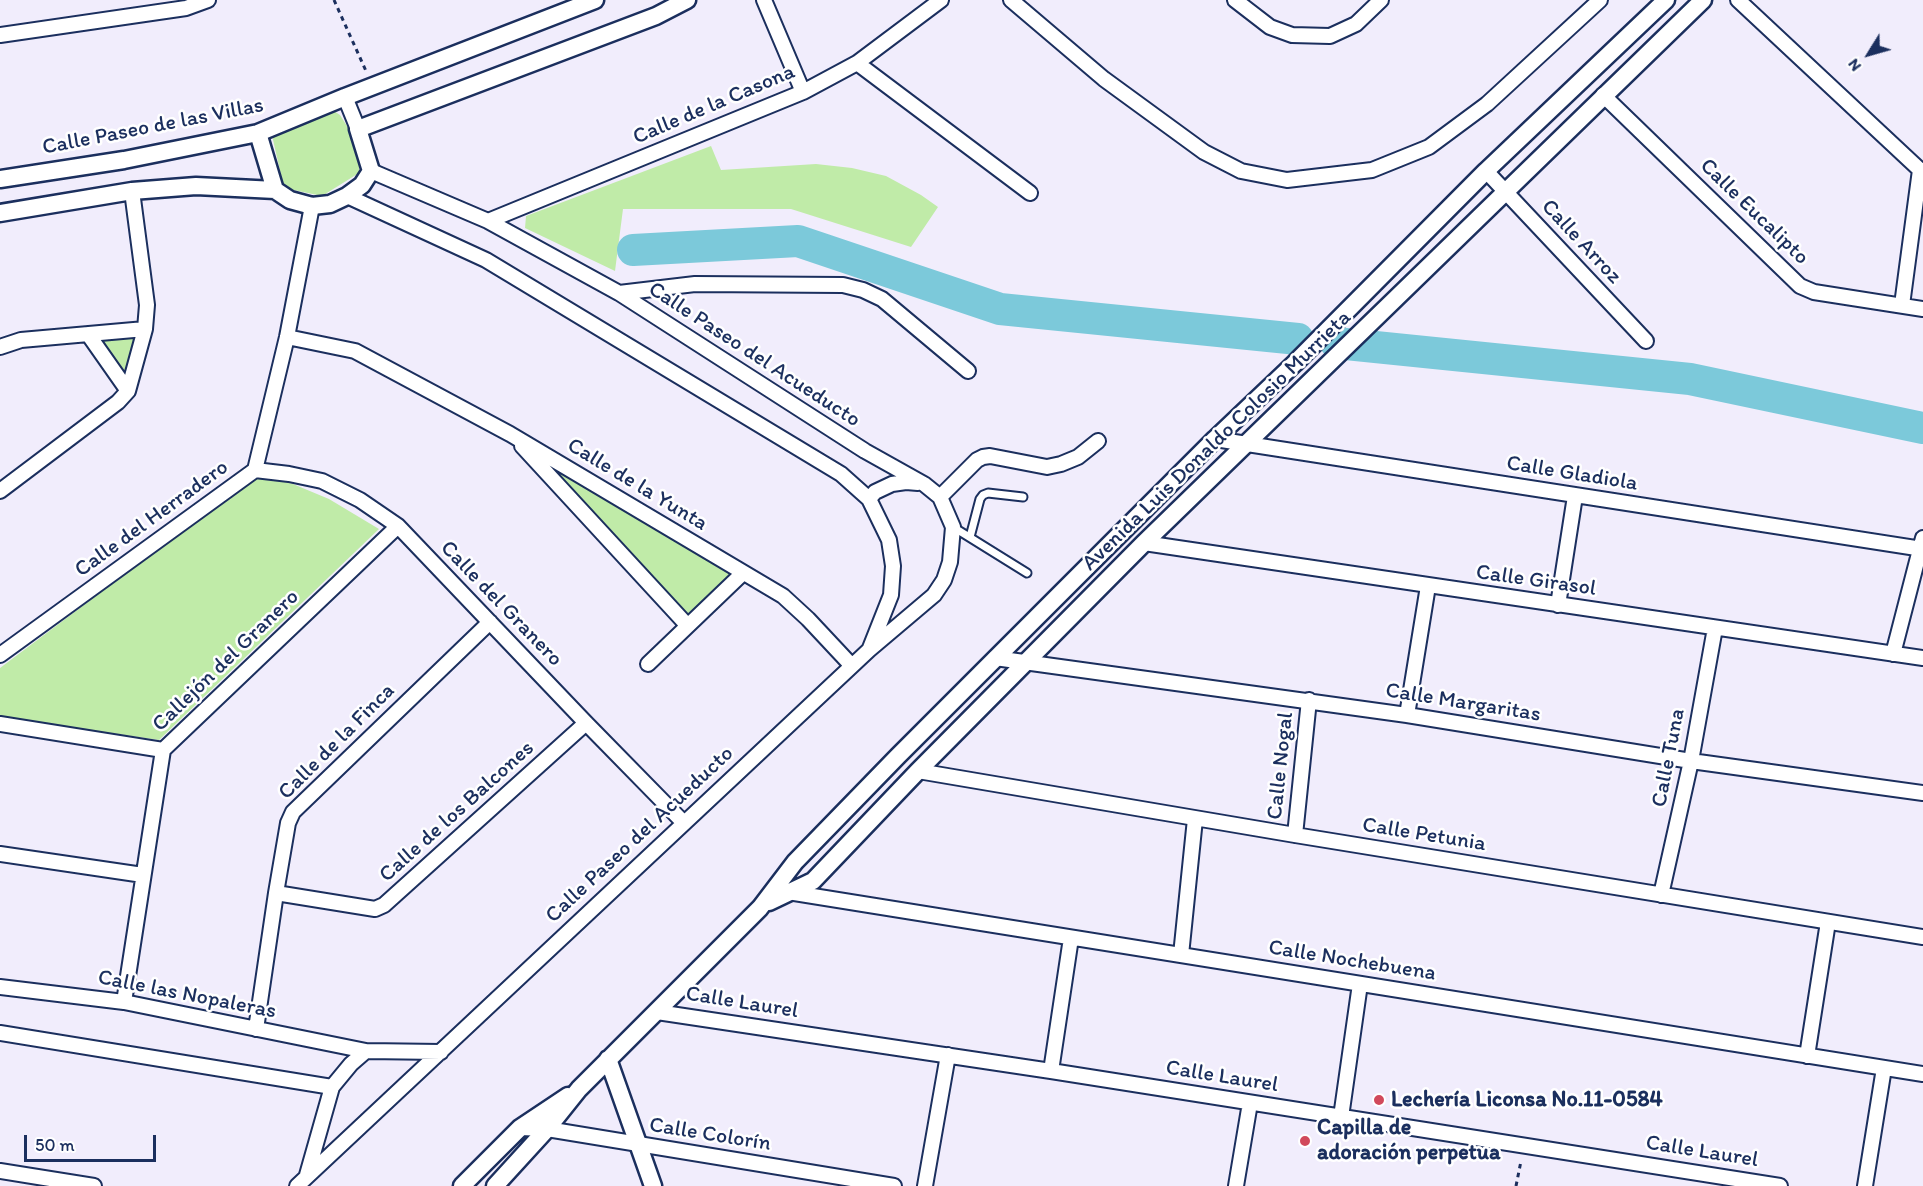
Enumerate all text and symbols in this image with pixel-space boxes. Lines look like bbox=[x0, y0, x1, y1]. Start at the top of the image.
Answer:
north arrow bbox=[1839, 24, 1899, 84]
text: N bbox=[1843, 55, 1865, 75]
street label: Calle de la Casona bbox=[629, 59, 799, 151]
street label: Calle Paseo de las Villas bbox=[40, 93, 266, 161]
street label: Calle Eucalipto bbox=[1694, 153, 1814, 271]
street label: Calle Arroz bbox=[1535, 194, 1627, 290]
street label: Calle Paseo del Acueducto bbox=[643, 276, 865, 434]
street label: Avenida Luis Donaldo Colosio Murrieta bbox=[1077, 305, 1357, 577]
street label: Calle de la Yunta bbox=[562, 433, 712, 537]
street label: Calle Gladiola bbox=[1504, 451, 1640, 497]
street label: Calle del Herradero bbox=[70, 454, 234, 584]
street label: Calle del Granero bbox=[434, 536, 568, 672]
street label: Calle Girasol bbox=[1474, 560, 1598, 602]
street label: Callejón del Granero bbox=[147, 584, 305, 738]
street label: Calle de la Finca bbox=[273, 678, 401, 806]
street label: Calle Margaritas bbox=[1384, 678, 1542, 728]
street label: Calle Tuna bbox=[1647, 707, 1691, 809]
street label: Calle Nogal bbox=[1262, 711, 1300, 821]
street label: Calle de los Balcones bbox=[374, 736, 540, 888]
street label: Calle Paseo del Acueducto bbox=[540, 741, 740, 929]
street label: Calle Petunia bbox=[1360, 812, 1488, 858]
street label: Calle Nochebuena bbox=[1266, 935, 1438, 987]
street label: Calle las Nopaleras bbox=[96, 965, 278, 1025]
street label: Calle Laurel bbox=[684, 981, 800, 1025]
street label: Calle Laurel bbox=[1164, 1055, 1280, 1099]
place label: Lechería Liconsa No.11-0584 bbox=[1391, 1087, 1663, 1113]
marker: Lechería Liconsa No.11-0584 bbox=[1372, 1093, 1386, 1107]
street label: Calle Colorín bbox=[647, 1112, 773, 1158]
place label: Capilla de adoración perpetua bbox=[1317, 1115, 1501, 1166]
scale bar bbox=[27, 1123, 159, 1161]
street label: Calle Laurel bbox=[1644, 1130, 1760, 1174]
text: 50 m bbox=[35, 1134, 75, 1156]
marker: Capilla de adoración perpetua bbox=[1298, 1134, 1312, 1148]

